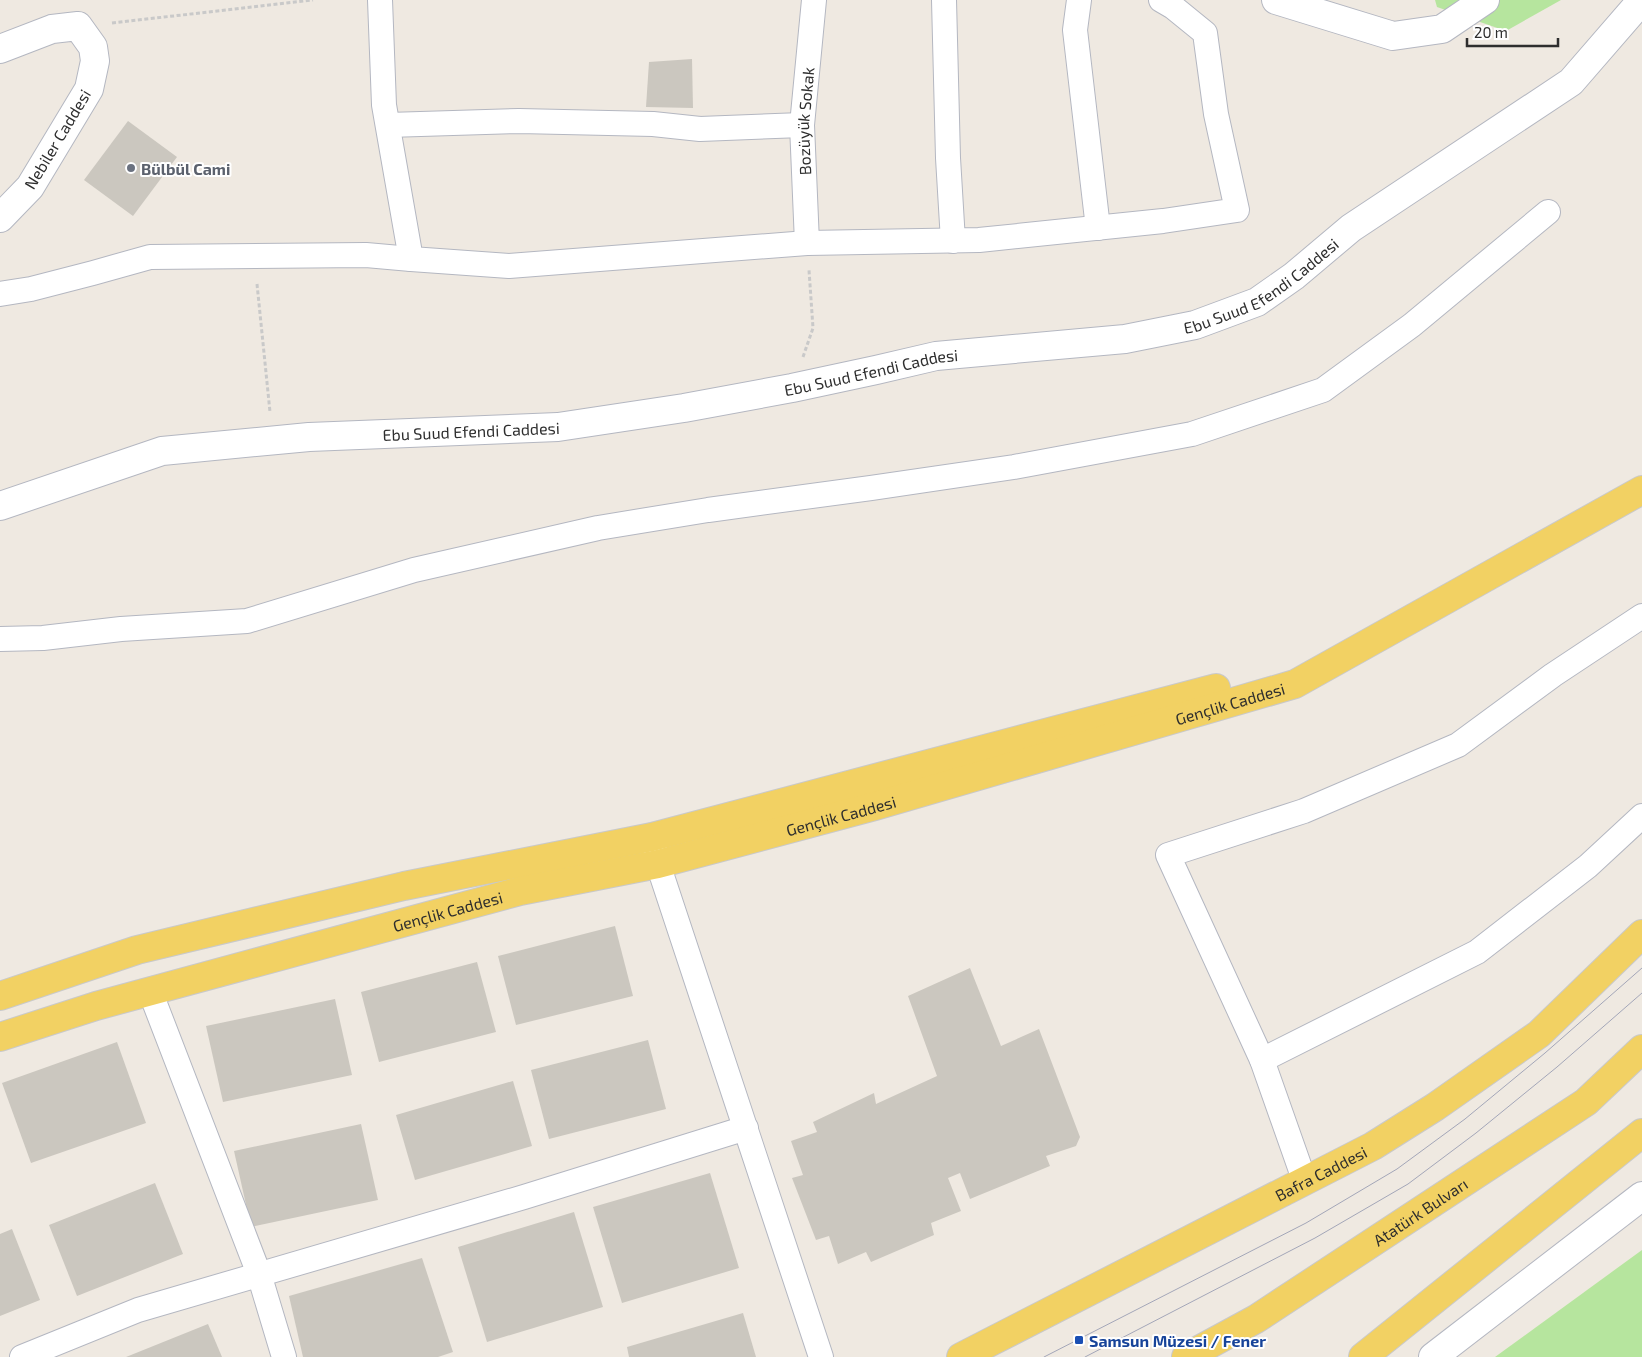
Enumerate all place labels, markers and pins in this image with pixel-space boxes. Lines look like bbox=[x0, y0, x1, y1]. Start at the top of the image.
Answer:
place label: Bülbül Cami bbox=[141, 159, 230, 178]
marker: Bülbül Cami bbox=[125, 162, 137, 174]
place label: Samsun Müzesi / Fener bbox=[1089, 1331, 1266, 1350]
marker: Samsun Müzesi / Fener bbox=[1073, 1334, 1085, 1346]

